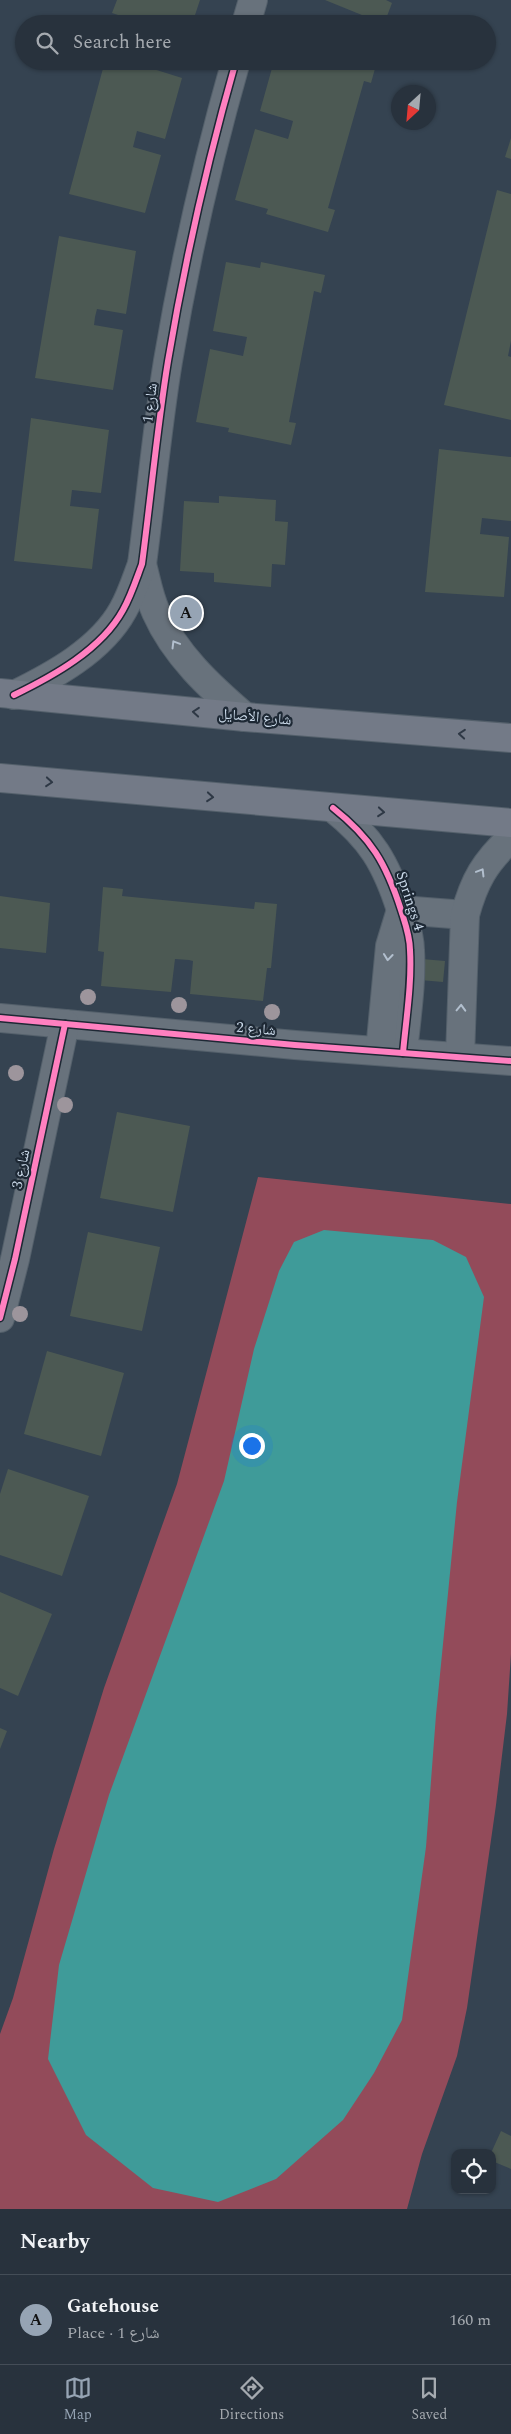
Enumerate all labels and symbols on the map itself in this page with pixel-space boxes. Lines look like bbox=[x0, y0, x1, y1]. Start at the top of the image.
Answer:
north arrow bbox=[391, 85, 436, 130]
street label: شارع 1 bbox=[136, 382, 164, 424]
pin: A bbox=[170, 594, 202, 632]
one-way arrow bbox=[172, 641, 182, 650]
street label: شارع الأصايل bbox=[218, 702, 293, 732]
one-way arrow bbox=[192, 707, 200, 718]
one-way arrow bbox=[458, 729, 466, 740]
one-way arrow bbox=[45, 777, 53, 788]
one-way arrow bbox=[207, 791, 215, 802]
one-way arrow bbox=[378, 806, 386, 817]
street label: Springs 4 bbox=[390, 868, 431, 934]
one-way arrow bbox=[475, 869, 485, 878]
one-way arrow bbox=[383, 953, 394, 961]
one-way arrow bbox=[456, 1004, 467, 1012]
street label: شارع 2 bbox=[235, 1016, 277, 1042]
street label: شارع 3 bbox=[6, 1147, 36, 1191]
your location bbox=[239, 1433, 265, 1459]

